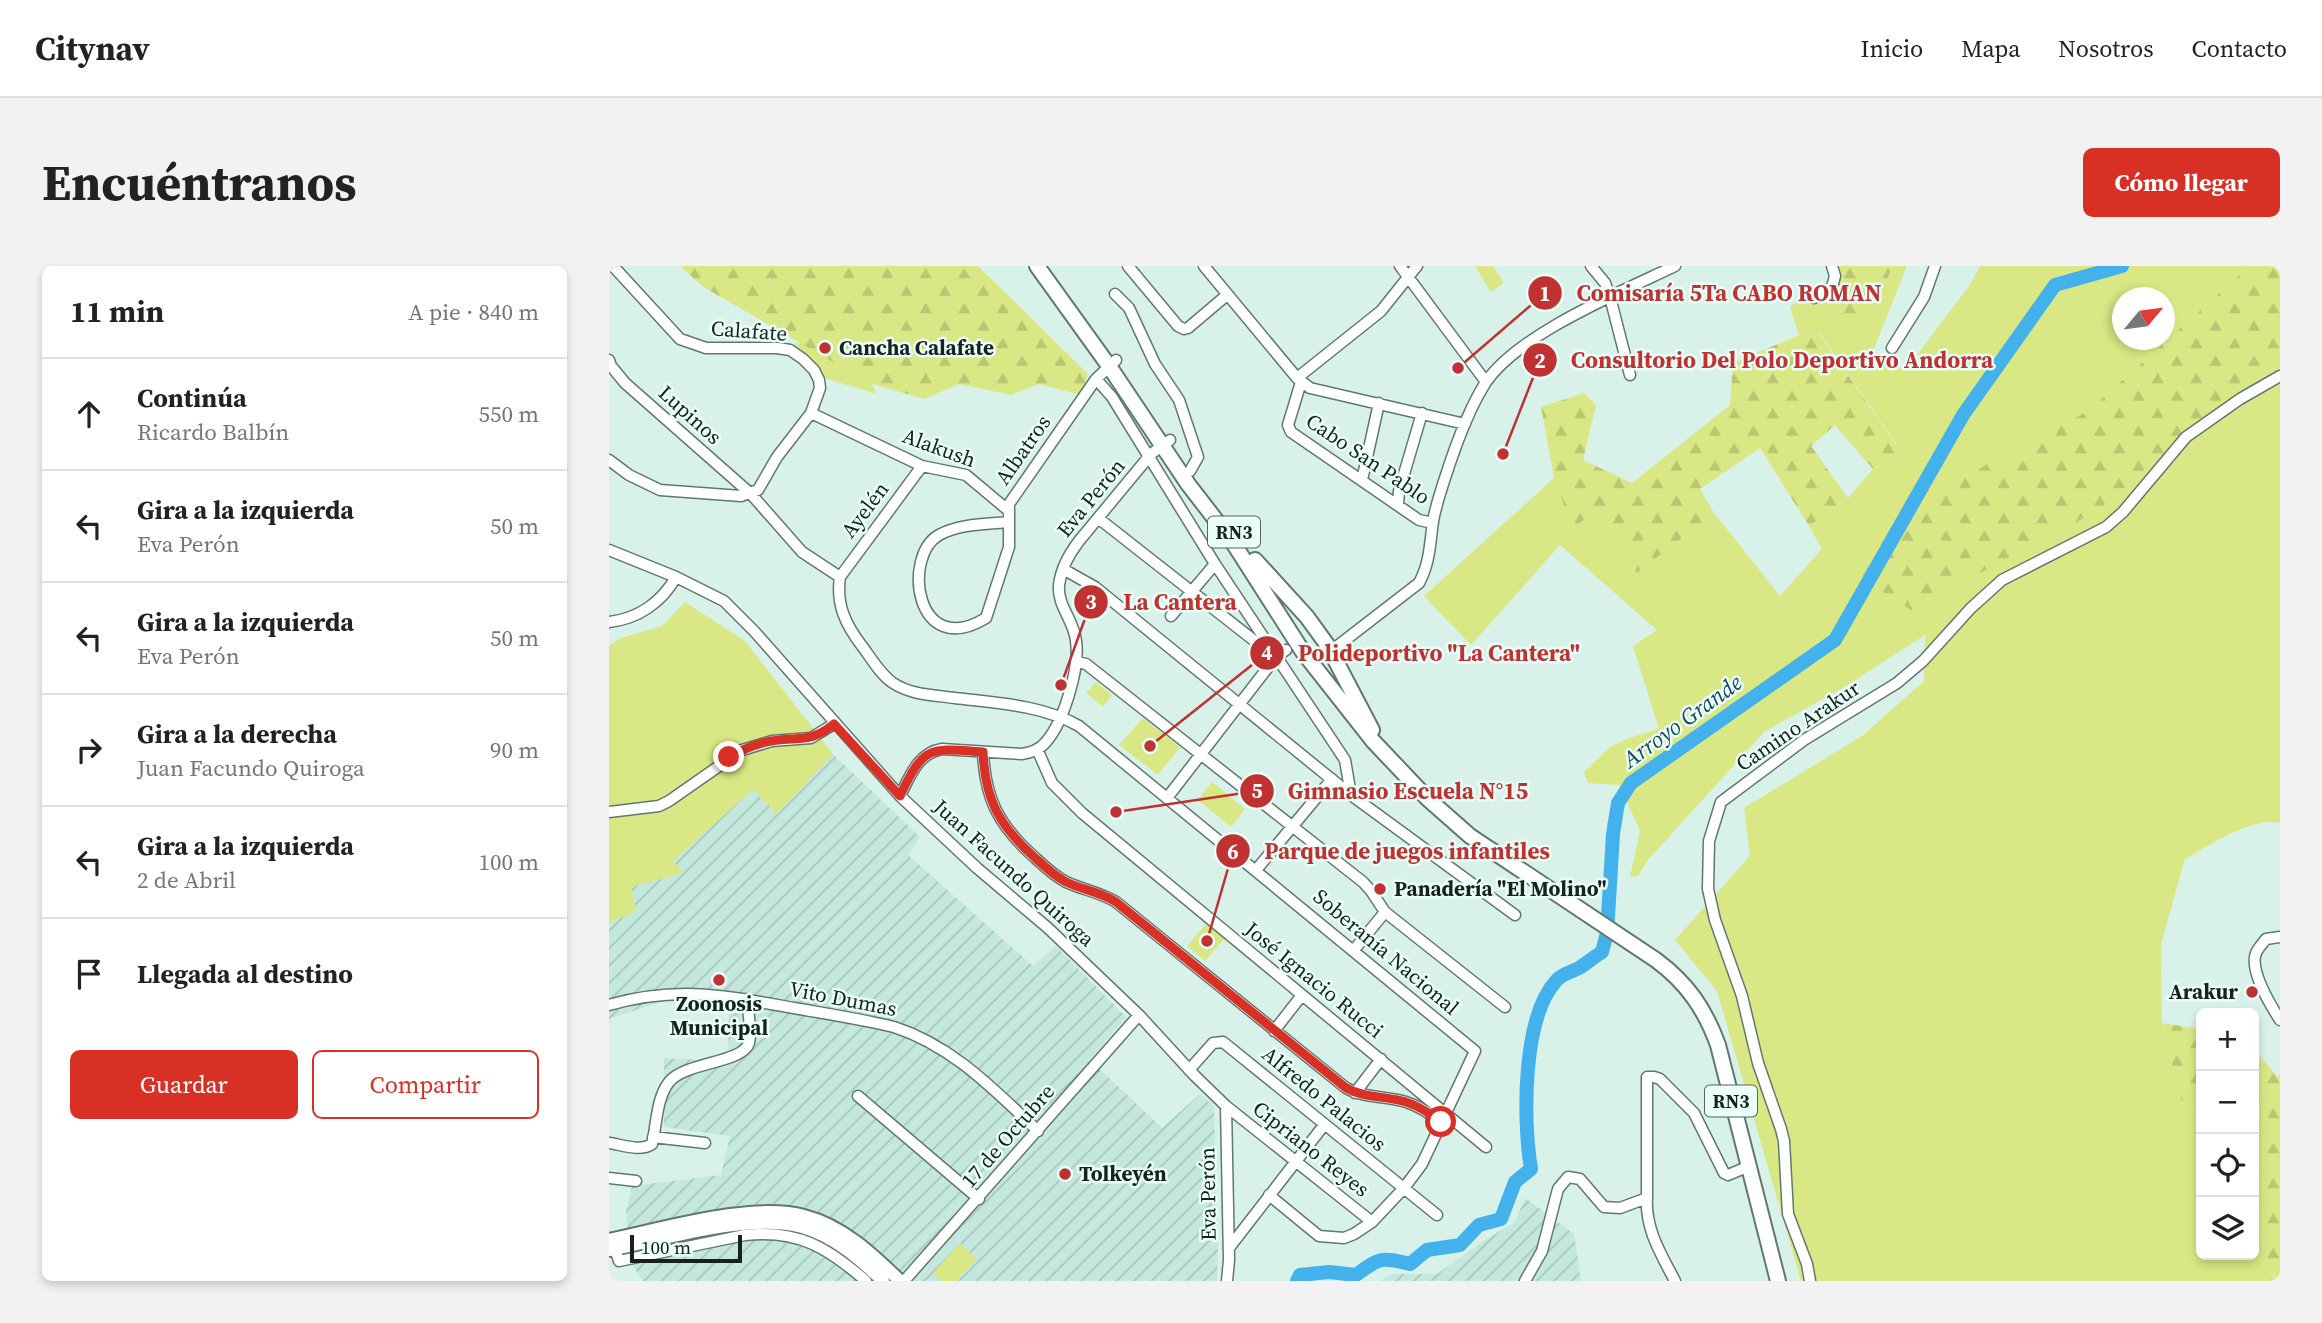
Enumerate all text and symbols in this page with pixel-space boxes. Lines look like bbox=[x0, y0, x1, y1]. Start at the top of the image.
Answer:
text: Citynav bbox=[35, 26, 150, 71]
text: Inicio bbox=[1861, 32, 1923, 65]
text: Mapa bbox=[1961, 32, 2020, 65]
text: Nosotros bbox=[2058, 32, 2154, 65]
text: Contacto bbox=[2192, 32, 2287, 65]
button: Cómo llegar bbox=[2083, 148, 2280, 217]
text: Encuéntranos bbox=[42, 149, 356, 216]
callout: Comisaría 5Ta CABO ROMAN bbox=[1528, 271, 1896, 315]
text: Comisaría 5Ta CABO ROMAN bbox=[1576, 277, 1882, 309]
text: 1 bbox=[1539, 279, 1551, 308]
north arrow bbox=[2112, 287, 2175, 350]
text: 11 min bbox=[70, 291, 164, 332]
text: A pie · 840 m bbox=[408, 296, 539, 328]
street label: Calafate bbox=[710, 313, 788, 348]
place label: Cancha Calafate bbox=[839, 333, 994, 362]
callout: Consultorio Del Polo Deportivo Andorra bbox=[1522, 338, 2008, 382]
marker: Cancha Calafate bbox=[817, 340, 833, 356]
text: Consultorio Del Polo Deportivo Andorra bbox=[1571, 344, 1994, 376]
text: 2 bbox=[1534, 346, 1546, 375]
street label: Lupinos bbox=[652, 378, 728, 451]
text: Continúa bbox=[137, 380, 247, 416]
icon: ahead bbox=[70, 395, 108, 433]
text: 550 m bbox=[478, 398, 539, 430]
street label: Cabo San Pablo bbox=[1300, 406, 1436, 511]
street label: Albatros bbox=[988, 409, 1057, 490]
text: Ricardo Balbín bbox=[137, 416, 289, 448]
street label: Alakush bbox=[899, 421, 980, 474]
street label: Eva Perón bbox=[1050, 452, 1132, 543]
street label: Ayelén bbox=[834, 475, 895, 544]
text: Gira a la izquierda bbox=[137, 492, 354, 528]
icon: left bbox=[70, 507, 108, 545]
text: 50 m bbox=[490, 510, 539, 542]
road number: RN3 bbox=[1208, 516, 1260, 548]
text: Eva Perón bbox=[137, 528, 240, 560]
callout: La Cantera bbox=[1074, 580, 1250, 624]
text: La Cantera bbox=[1123, 586, 1238, 618]
text: 3 bbox=[1085, 587, 1097, 616]
text: Gira a la izquierda bbox=[137, 604, 354, 640]
icon: left bbox=[70, 619, 108, 657]
text: 50 m bbox=[490, 622, 539, 654]
callout: Polideportivo "La Cantera" bbox=[1249, 631, 1594, 675]
text: Polideportivo "La Cantera" bbox=[1298, 637, 1580, 669]
text: 4 bbox=[1261, 638, 1273, 667]
text: Eva Perón bbox=[137, 640, 240, 672]
water label: Arroyo Grande bbox=[1614, 666, 1749, 777]
street label: Camino Arakur bbox=[1730, 673, 1866, 778]
text: Gira a la derecha bbox=[137, 716, 337, 752]
icon: right bbox=[70, 731, 108, 769]
text: 90 m bbox=[490, 734, 539, 766]
route end bbox=[713, 741, 744, 772]
text: Juan Facundo Quiroga bbox=[137, 752, 365, 784]
callout: Gimnasio Escuela N°15 bbox=[1239, 769, 1543, 813]
text: Gimnasio Escuela N°15 bbox=[1288, 775, 1528, 807]
text: 5 bbox=[1251, 776, 1263, 805]
street label: Juan Facundo Quiroga bbox=[927, 792, 1102, 953]
text: Gira a la izquierda bbox=[137, 828, 354, 864]
callout: Parque de juegos infantiles bbox=[1216, 829, 1564, 873]
text: Parque de juegos infantiles bbox=[1264, 835, 1550, 867]
text: 6 bbox=[1227, 837, 1239, 866]
icon: left bbox=[70, 843, 108, 881]
text: 100 m bbox=[478, 846, 539, 878]
text: 2 de Abril bbox=[137, 864, 236, 896]
place label: Panadería "El Molino" bbox=[1394, 874, 1607, 903]
marker: Panadería "El Molino" bbox=[1372, 881, 1388, 897]
street label: Soberanía Nacional bbox=[1307, 882, 1465, 1021]
street label: José Ignacio Rucci bbox=[1238, 914, 1390, 1045]
icon: arrive bbox=[70, 955, 108, 993]
text: Llegada al destino bbox=[137, 956, 353, 992]
marker: Zoonosis Municipal bbox=[711, 972, 727, 988]
street label: Vito Dumas bbox=[787, 974, 899, 1023]
place label: Arakur bbox=[2169, 977, 2238, 1006]
marker: Arakur bbox=[2244, 984, 2260, 1000]
place label: Zoonosis Municipal bbox=[670, 989, 768, 1042]
map controls bbox=[2196, 1008, 2259, 1260]
button: + bbox=[2196, 1008, 2259, 1071]
street label: Alfredo Palacios bbox=[1256, 1039, 1393, 1158]
button: Guardar bbox=[70, 1050, 298, 1119]
button: Compartir bbox=[312, 1050, 539, 1119]
button: − bbox=[2196, 1071, 2259, 1134]
street label: 17 de Octubre bbox=[954, 1077, 1061, 1194]
road number: RN3 bbox=[1705, 1086, 1757, 1116]
street label: Cipriano Reyes bbox=[1247, 1094, 1376, 1203]
route start bbox=[1425, 1106, 1456, 1137]
button: locate bbox=[2196, 1134, 2259, 1197]
street label: Eva Perón bbox=[1192, 1147, 1223, 1241]
place label: Tolkeyén bbox=[1079, 1159, 1167, 1188]
marker: Tolkeyén bbox=[1057, 1166, 1073, 1182]
button: layers bbox=[2196, 1197, 2259, 1260]
scale bar bbox=[630, 1232, 742, 1264]
text: 100 m bbox=[641, 1234, 691, 1260]

